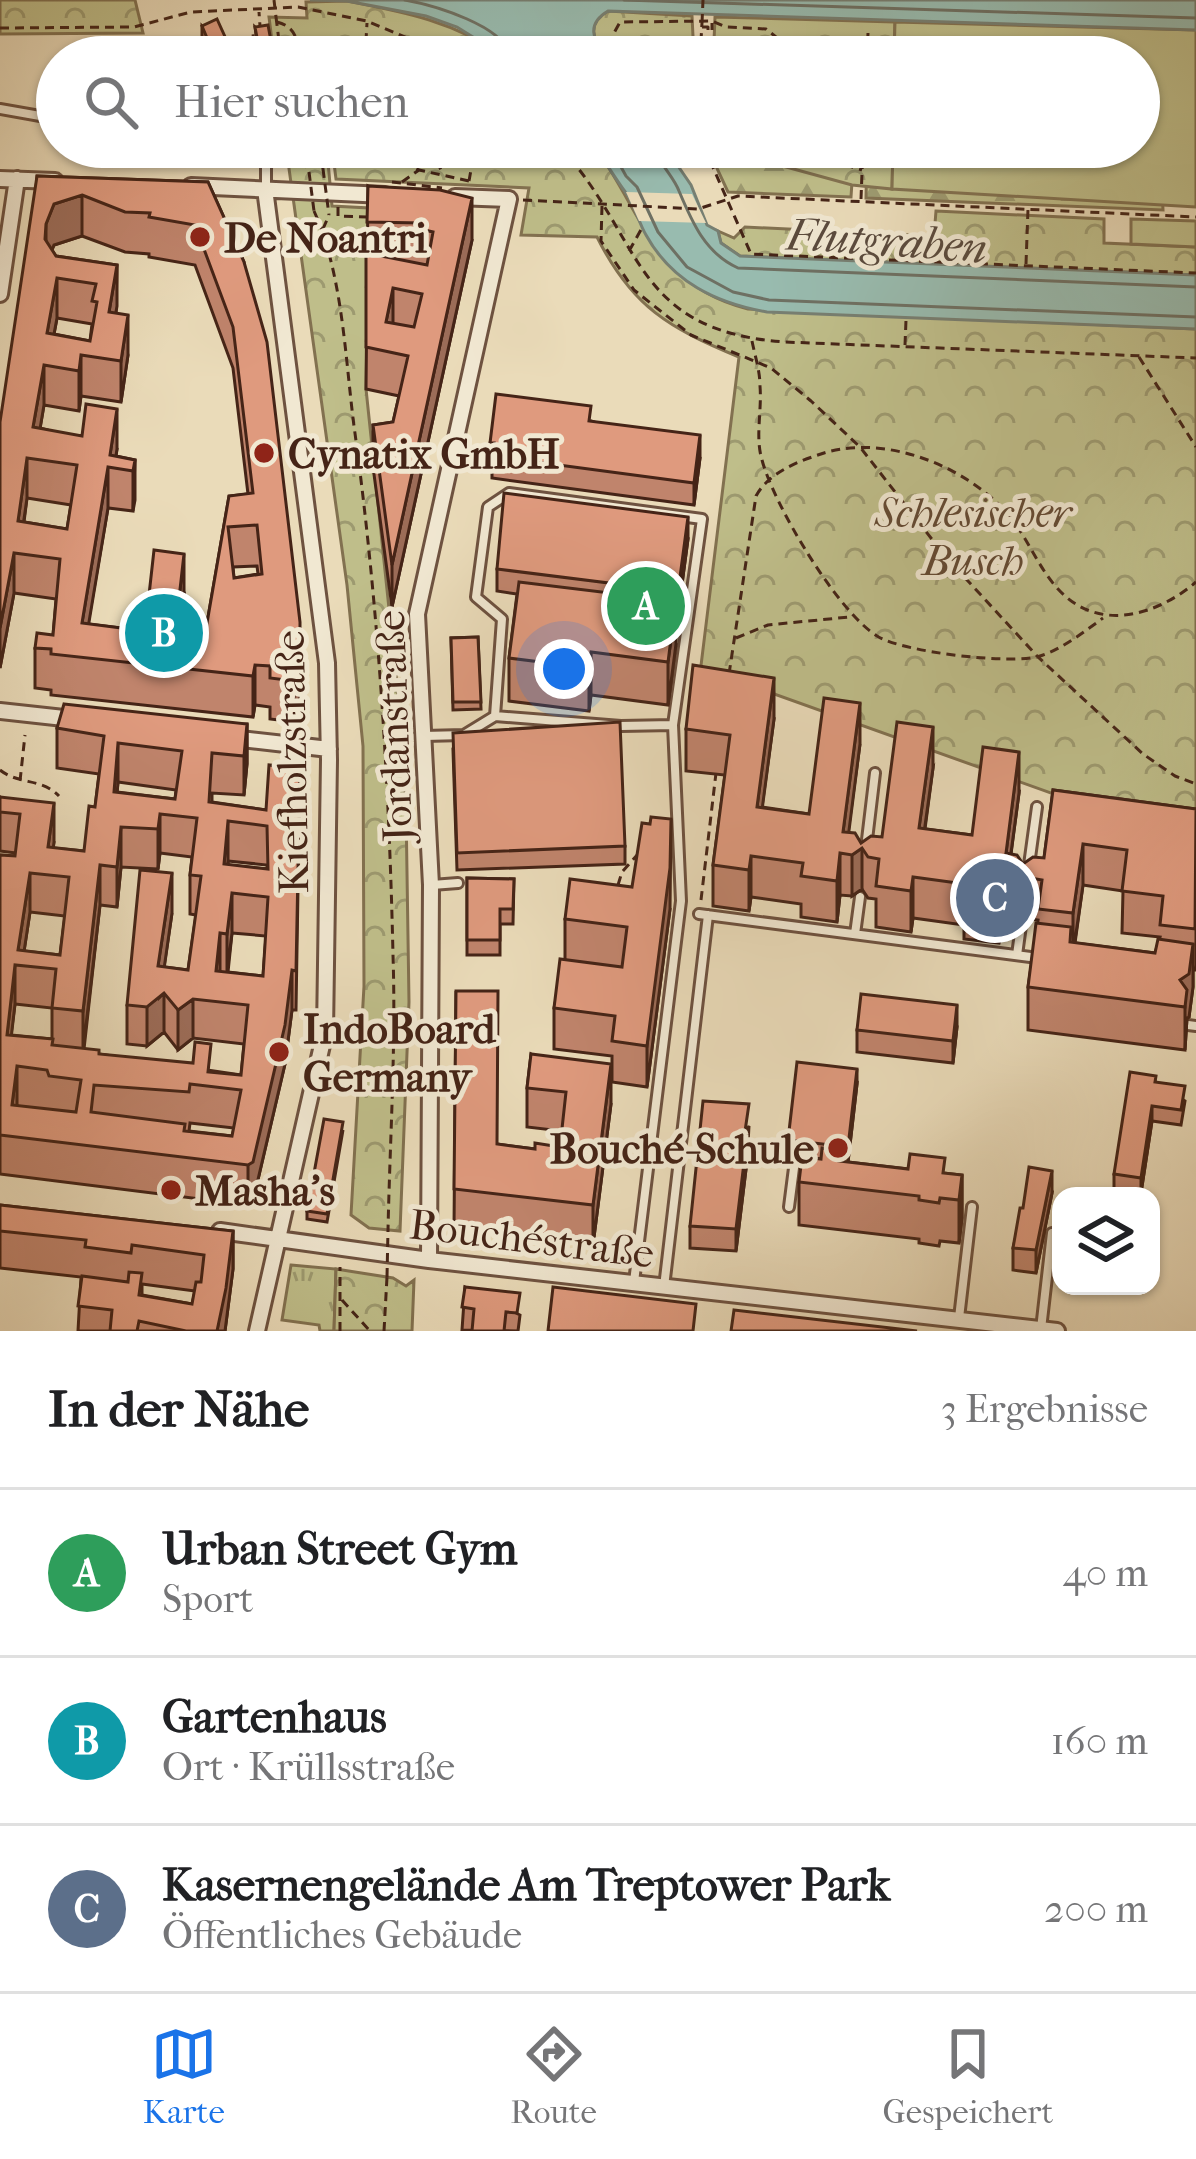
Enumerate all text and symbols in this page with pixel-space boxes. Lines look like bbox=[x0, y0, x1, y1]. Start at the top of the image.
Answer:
search box bbox=[36, 36, 1160, 168]
icon: search bbox=[78, 69, 144, 135]
text: Hier suchen bbox=[174, 76, 409, 129]
water label: Flutgraben bbox=[783, 208, 989, 275]
place label: De Noantri bbox=[224, 214, 428, 263]
marker: De Noantri bbox=[187, 224, 213, 250]
place label: Cynatix GmbH bbox=[288, 430, 560, 479]
marker: Cynatix GmbH bbox=[251, 440, 277, 466]
park label: Schlesischer Busch bbox=[874, 489, 1074, 586]
pin: A bbox=[607, 561, 685, 651]
pin: B bbox=[125, 588, 203, 678]
street label: Jordanstraße bbox=[366, 609, 423, 846]
street label: Kiefholzstraße bbox=[266, 630, 319, 894]
your location bbox=[534, 639, 594, 699]
pin: C bbox=[956, 853, 1034, 943]
place label: IndoBoard Germany bbox=[303, 1005, 497, 1102]
marker: IndoBoard Germany bbox=[266, 1039, 292, 1065]
place label: Bouché-Schule bbox=[550, 1125, 814, 1174]
marker: Bouché-Schule bbox=[825, 1135, 851, 1161]
place label: Masha’s bbox=[195, 1167, 335, 1216]
marker: Masha’s bbox=[158, 1177, 184, 1203]
map controls bbox=[1052, 1187, 1160, 1295]
button: layers bbox=[1052, 1187, 1160, 1295]
street label: Bouchéstraße bbox=[407, 1200, 657, 1279]
text: In der Nähe bbox=[48, 1379, 309, 1439]
text: 3 Ergebnisse bbox=[941, 1386, 1148, 1432]
text: Urban Street Gym bbox=[162, 1523, 518, 1576]
text: A bbox=[74, 1550, 100, 1596]
text: 40 m bbox=[1063, 1550, 1148, 1596]
text: Sport bbox=[162, 1576, 254, 1622]
text: Gartenhaus bbox=[162, 1691, 387, 1744]
text: B bbox=[74, 1718, 100, 1764]
text: 160 m bbox=[1051, 1718, 1148, 1764]
text: Ort · Krüllsstraße bbox=[162, 1744, 455, 1790]
text: Kasernengelände Am Treptower Park bbox=[162, 1859, 890, 1912]
text: C bbox=[74, 1886, 100, 1932]
text: 200 m bbox=[1044, 1886, 1148, 1932]
text: Öffentliches Gebäude bbox=[162, 1912, 522, 1958]
tab: Karte bbox=[143, 2021, 225, 2132]
tab: Route bbox=[510, 2021, 597, 2132]
tab: Gespeichert bbox=[882, 2021, 1053, 2132]

